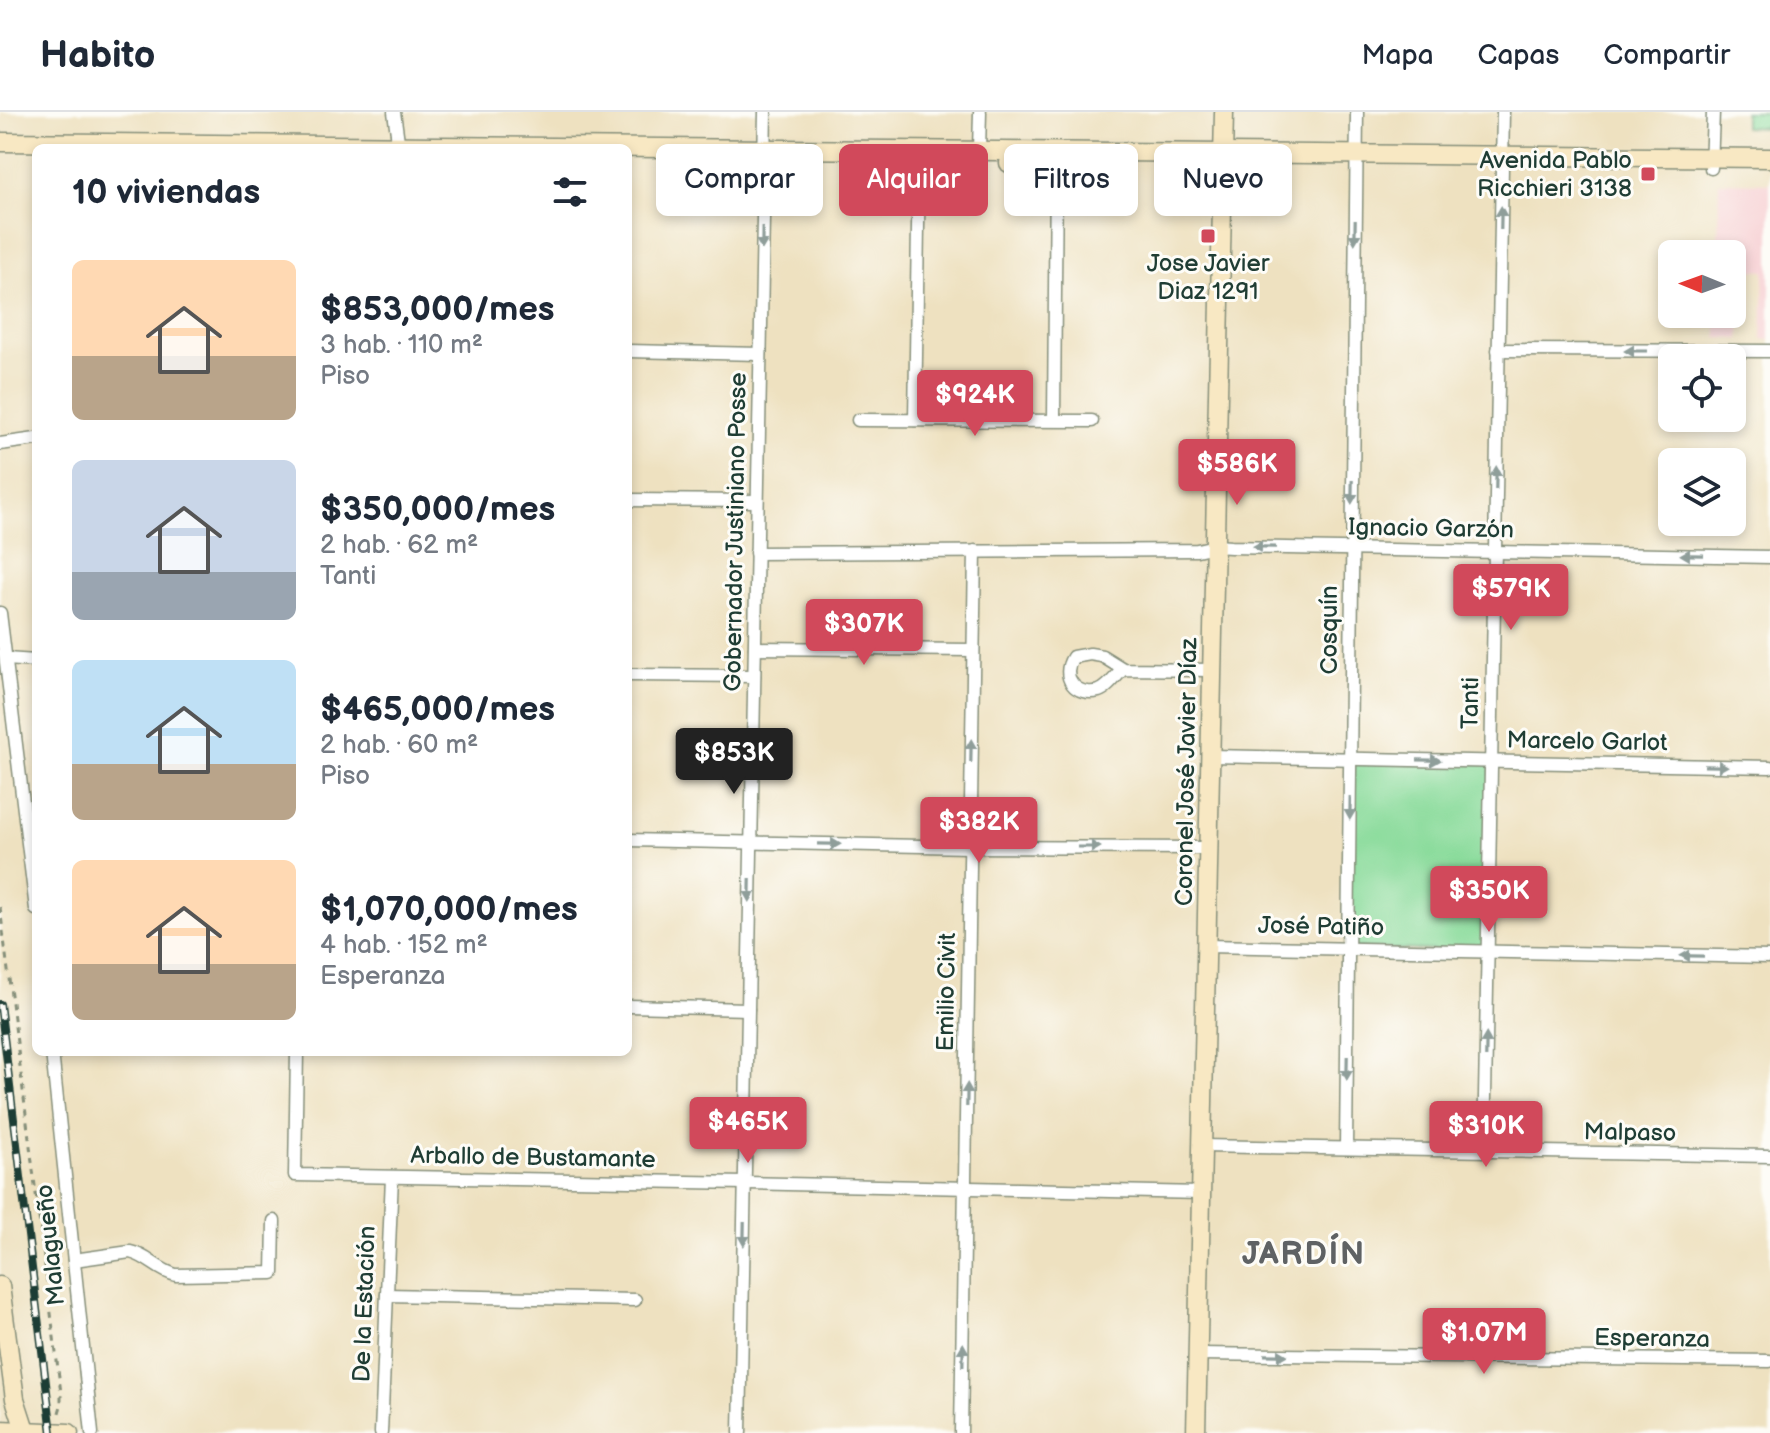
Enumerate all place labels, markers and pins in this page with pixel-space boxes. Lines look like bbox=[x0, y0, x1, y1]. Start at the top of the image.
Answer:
place label: Avenida Pablo Ricchieri 3138 bbox=[1477, 146, 1632, 203]
marker: Avenida Pablo Ricchieri 3138 bbox=[1639, 165, 1657, 183]
marker: Jose Javier Diaz 1291 bbox=[1199, 227, 1217, 245]
place label: Jose Javier Diaz 1291 bbox=[1147, 249, 1270, 306]
pin: $924K bbox=[919, 370, 1031, 438]
pin: $586K bbox=[1181, 439, 1293, 507]
pin: $579K bbox=[1455, 564, 1567, 632]
pin: $307K bbox=[808, 599, 920, 667]
pin: $853K bbox=[678, 728, 790, 796]
pin: $382K bbox=[923, 797, 1035, 865]
pin: $350K bbox=[1433, 866, 1545, 934]
pin: $465K bbox=[692, 1097, 804, 1165]
pin: $310K bbox=[1430, 1101, 1542, 1169]
pin: $1.07M bbox=[1419, 1308, 1549, 1376]

